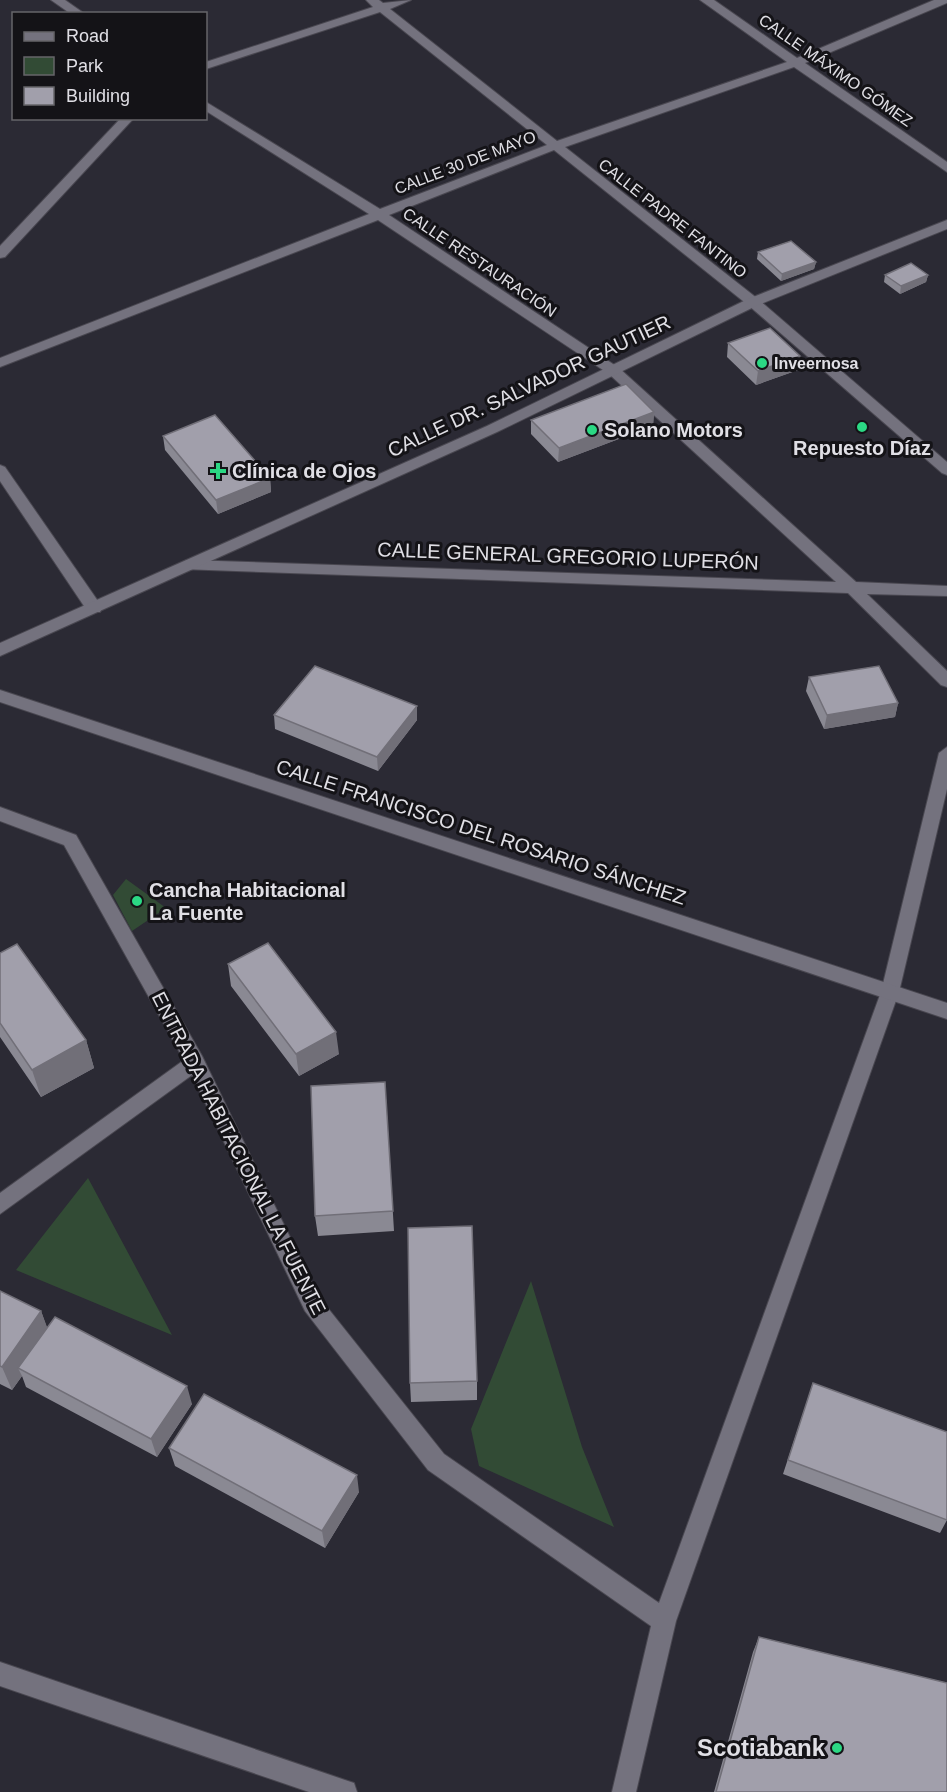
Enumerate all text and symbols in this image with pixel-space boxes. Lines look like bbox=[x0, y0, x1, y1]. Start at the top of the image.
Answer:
street label: CALLE MÁXIMO GÓMEZ bbox=[756, 10, 916, 130]
legend bbox=[12, 12, 207, 120]
text: Road bbox=[66, 26, 109, 46]
text: Park bbox=[66, 56, 104, 76]
text: Building bbox=[66, 86, 130, 106]
street label: CALLE 30 DE MAYO bbox=[392, 128, 538, 197]
street label: CALLE PADRE FANTINO bbox=[595, 155, 750, 281]
street label: CALLE RESTAURACIÓN bbox=[400, 204, 560, 320]
street label: CALLE DR. SALVADOR GAUTIER bbox=[384, 311, 674, 461]
place label: Inveernosa bbox=[774, 355, 859, 372]
marker: Inveernosa bbox=[755, 356, 769, 370]
place label: Solano Motors bbox=[604, 419, 743, 441]
marker: Repuesto Díaz bbox=[855, 420, 869, 434]
marker: Solano Motors bbox=[585, 423, 599, 437]
place label: Repuesto Díaz bbox=[793, 437, 931, 459]
place label: Clínica de Ojos bbox=[232, 460, 376, 482]
marker: Clínica de Ojos bbox=[209, 462, 227, 480]
street label: CALLE GENERAL GREGORIO LUPERÓN bbox=[377, 538, 759, 574]
street label: CALLE FRANCISCO DEL ROSARIO SÁNCHEZ bbox=[273, 755, 689, 909]
place label: Cancha Habitacional La Fuente bbox=[149, 879, 346, 924]
marker: Cancha Habitacional La Fuente bbox=[130, 894, 144, 908]
street label: ENTRADA HABITACIONAL LA FUENTE bbox=[148, 988, 330, 1318]
place label: Scotiabank bbox=[697, 1734, 826, 1761]
marker: Scotiabank bbox=[830, 1741, 844, 1755]

